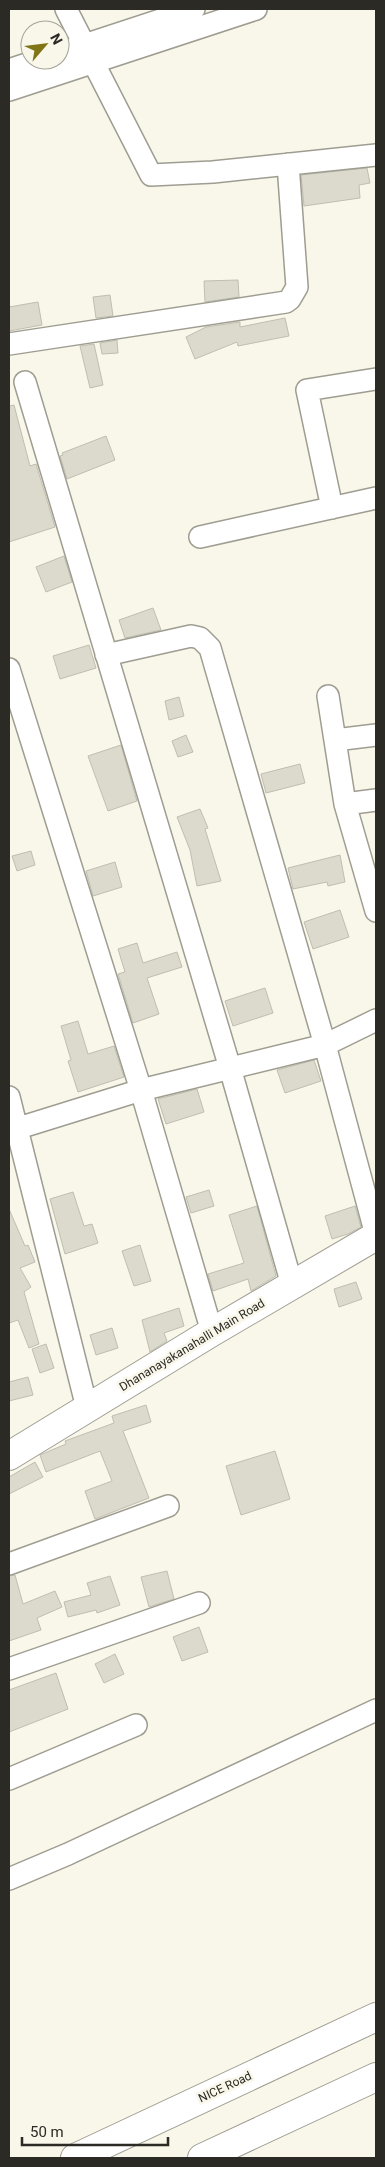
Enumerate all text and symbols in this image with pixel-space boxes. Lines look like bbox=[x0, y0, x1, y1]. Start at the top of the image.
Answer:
north arrow bbox=[20, 20, 70, 70]
text: N bbox=[47, 31, 66, 47]
street label: Dhananayakanahalli Main Road bbox=[117, 1296, 267, 1394]
street label: NICE Road bbox=[196, 2069, 254, 2105]
scale bar bbox=[22, 2114, 169, 2146]
text: 50 m bbox=[30, 2123, 64, 2141]

